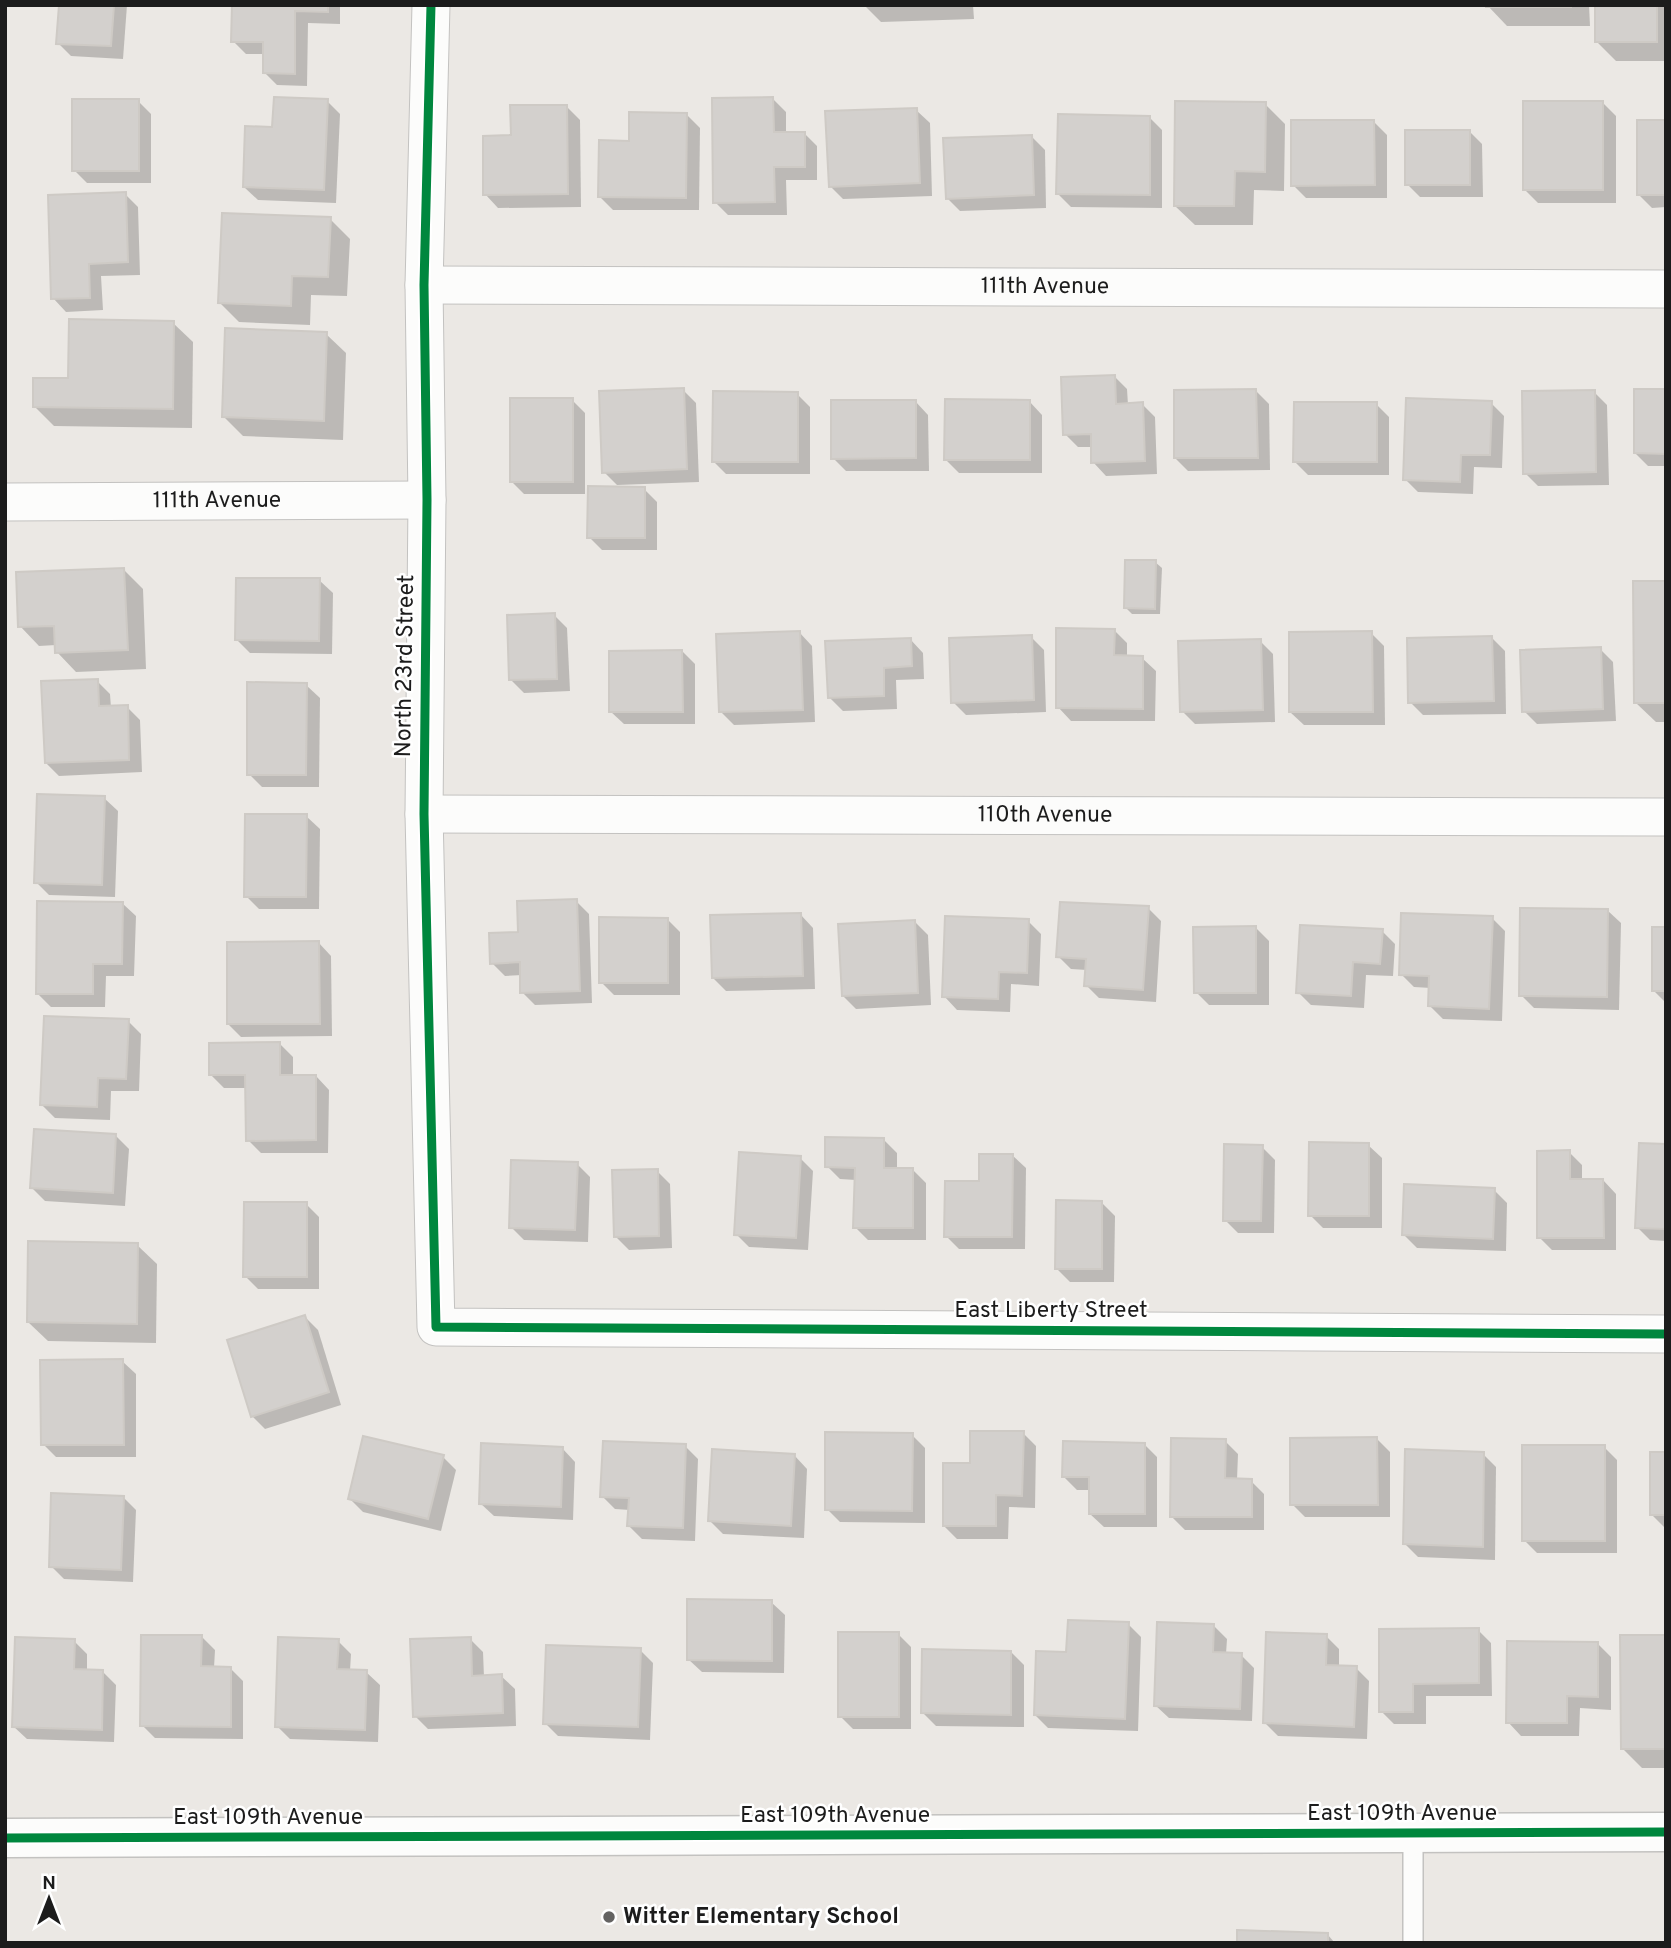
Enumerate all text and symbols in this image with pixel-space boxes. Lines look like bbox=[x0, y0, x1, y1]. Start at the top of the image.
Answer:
street label: 111th Avenue bbox=[981, 272, 1109, 302]
street label: 111th Avenue bbox=[153, 486, 281, 516]
street label: North 23rd Street bbox=[390, 574, 422, 758]
street label: 110th Avenue bbox=[978, 801, 1112, 830]
street label: East Liberty Street bbox=[954, 1297, 1148, 1326]
street label: East 109th Avenue bbox=[1307, 1800, 1497, 1829]
street label: East 109th Avenue bbox=[740, 1802, 930, 1831]
street label: East 109th Avenue bbox=[173, 1804, 363, 1833]
north arrow bbox=[14, 1864, 84, 1934]
text: N bbox=[42, 1872, 56, 1896]
place label: Witter Elementary School bbox=[623, 1903, 899, 1932]
marker: Witter Elementary School bbox=[601, 1909, 617, 1925]

